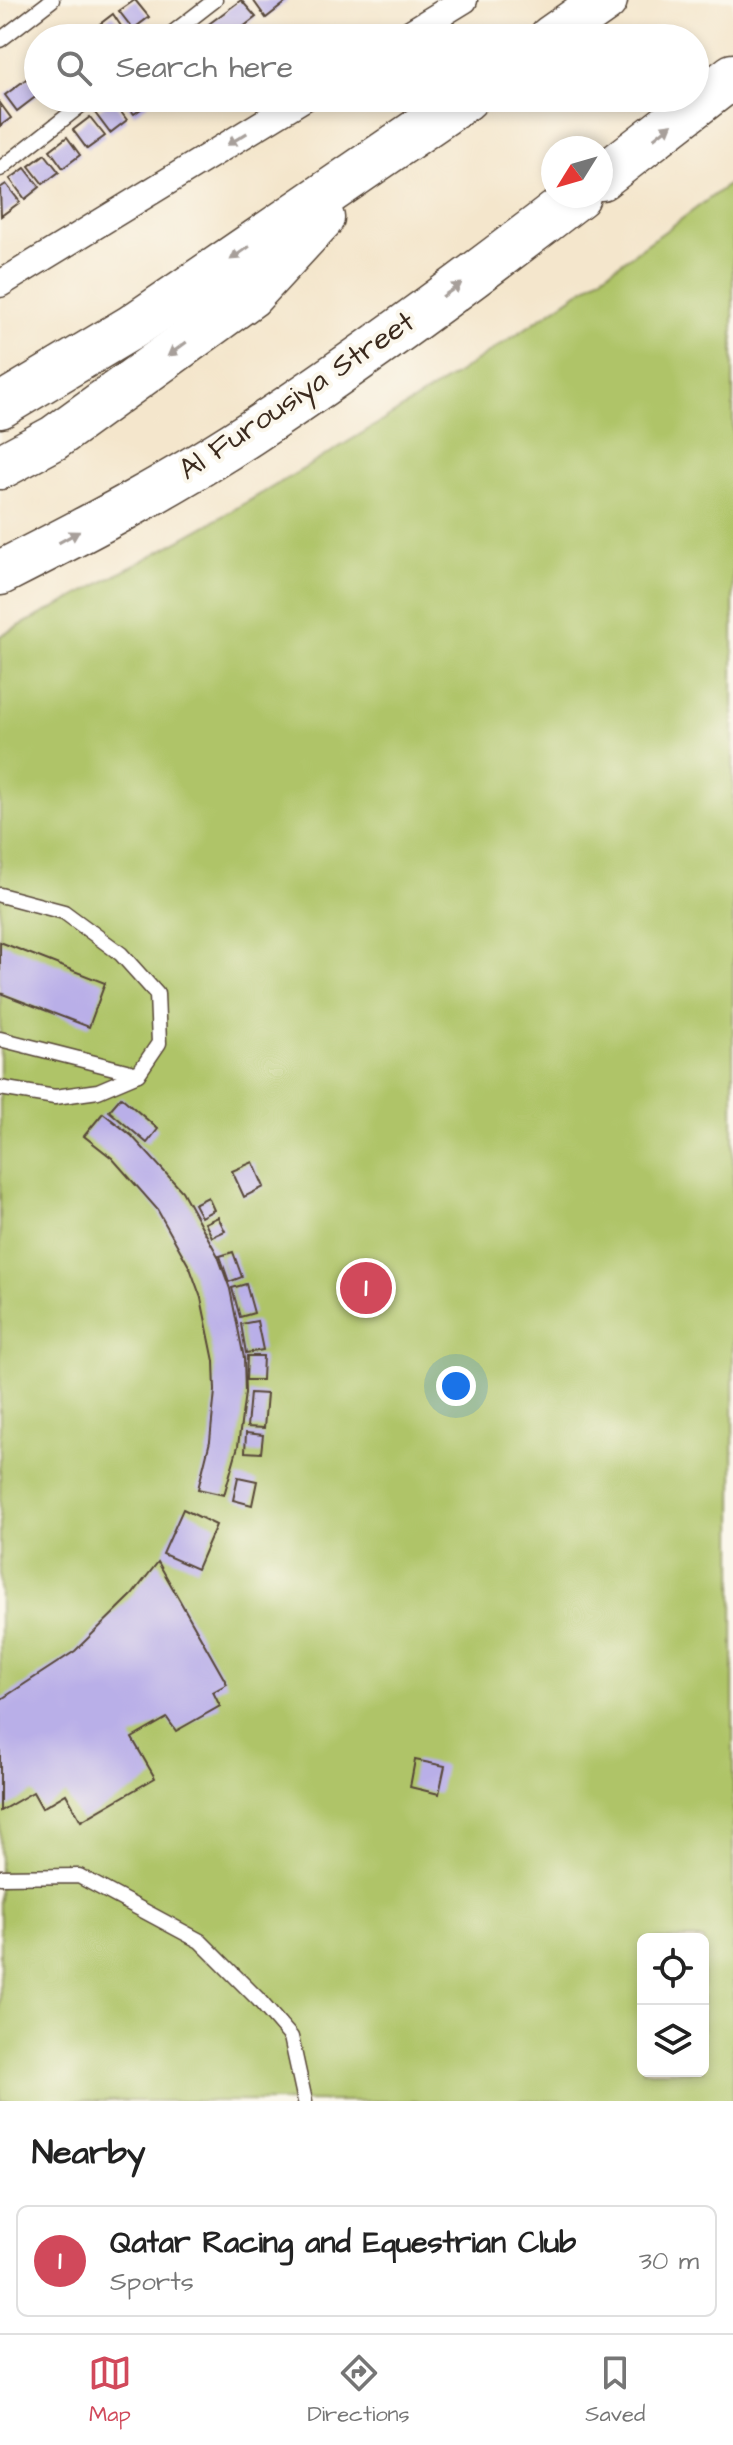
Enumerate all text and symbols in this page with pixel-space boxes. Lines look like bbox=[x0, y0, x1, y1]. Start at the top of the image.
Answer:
search box bbox=[24, 24, 709, 112]
icon: search bbox=[52, 46, 96, 90]
text: Search here bbox=[116, 47, 293, 89]
one-way arrow bbox=[653, 123, 673, 139]
one-way arrow bbox=[226, 131, 248, 145]
north arrow bbox=[541, 136, 613, 208]
one-way arrow bbox=[230, 245, 251, 260]
one-way arrow bbox=[441, 283, 462, 298]
street label: Al Furousiya Street bbox=[170, 301, 423, 491]
one-way arrow bbox=[167, 340, 188, 356]
one-way arrow bbox=[58, 530, 80, 544]
pin: 1 bbox=[340, 1258, 392, 1318]
your location bbox=[436, 1366, 476, 1406]
map controls bbox=[637, 1933, 709, 2077]
button: locate bbox=[637, 1933, 709, 2005]
button: layers bbox=[637, 2005, 709, 2077]
text: Nearby bbox=[32, 2129, 146, 2177]
text: Qatar Racing and Equestrian Club bbox=[110, 2222, 576, 2264]
text: 1 bbox=[58, 2243, 62, 2279]
text: 30 m bbox=[639, 2243, 699, 2279]
text: Sports bbox=[110, 2264, 194, 2300]
tab: Map bbox=[88, 2351, 132, 2430]
tab: Directions bbox=[307, 2351, 410, 2430]
tab: Saved bbox=[585, 2351, 645, 2430]

